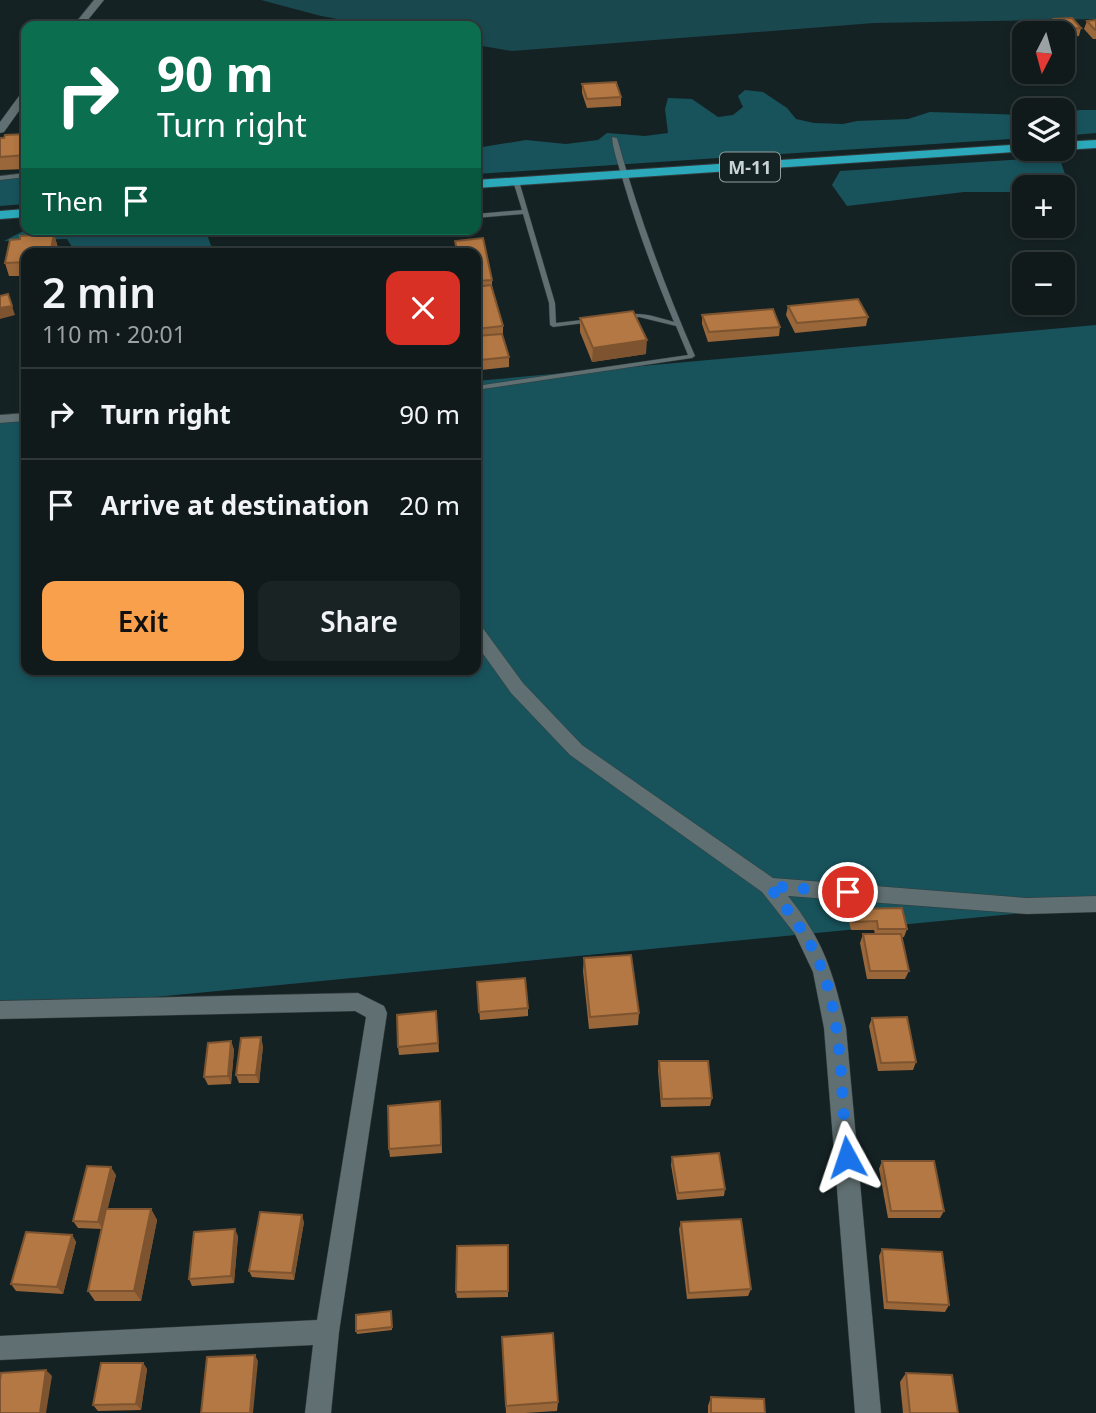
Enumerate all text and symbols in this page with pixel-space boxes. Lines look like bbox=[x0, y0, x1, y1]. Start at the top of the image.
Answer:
north arrow bbox=[1012, 21, 1074, 84]
map controls bbox=[1012, 21, 1075, 315]
text: 90 m bbox=[157, 40, 274, 106]
icon: right bbox=[42, 49, 133, 140]
button: layers bbox=[1012, 98, 1075, 161]
text: Turn right bbox=[157, 103, 307, 146]
road number: М-11 bbox=[720, 152, 780, 182]
button: + bbox=[1012, 175, 1075, 238]
icon: arrive bbox=[117, 182, 155, 220]
text: Then bbox=[42, 183, 103, 219]
button: − bbox=[1012, 252, 1075, 315]
text: 2 min bbox=[42, 263, 156, 320]
button: close bbox=[386, 271, 460, 345]
text: 110 m · 20:01 bbox=[42, 318, 186, 350]
icon: right bbox=[42, 395, 80, 433]
text: Turn right bbox=[101, 396, 231, 432]
text: 90 m bbox=[399, 396, 460, 432]
icon: arrive bbox=[42, 486, 80, 524]
text: Arrive at destination bbox=[101, 487, 370, 523]
text: 20 m bbox=[399, 487, 460, 523]
button: Exit bbox=[42, 581, 244, 661]
button: Share bbox=[258, 581, 460, 661]
pin bbox=[818, 862, 878, 922]
icon: arrive bbox=[829, 873, 867, 911]
position arrow bbox=[810, 1120, 884, 1194]

